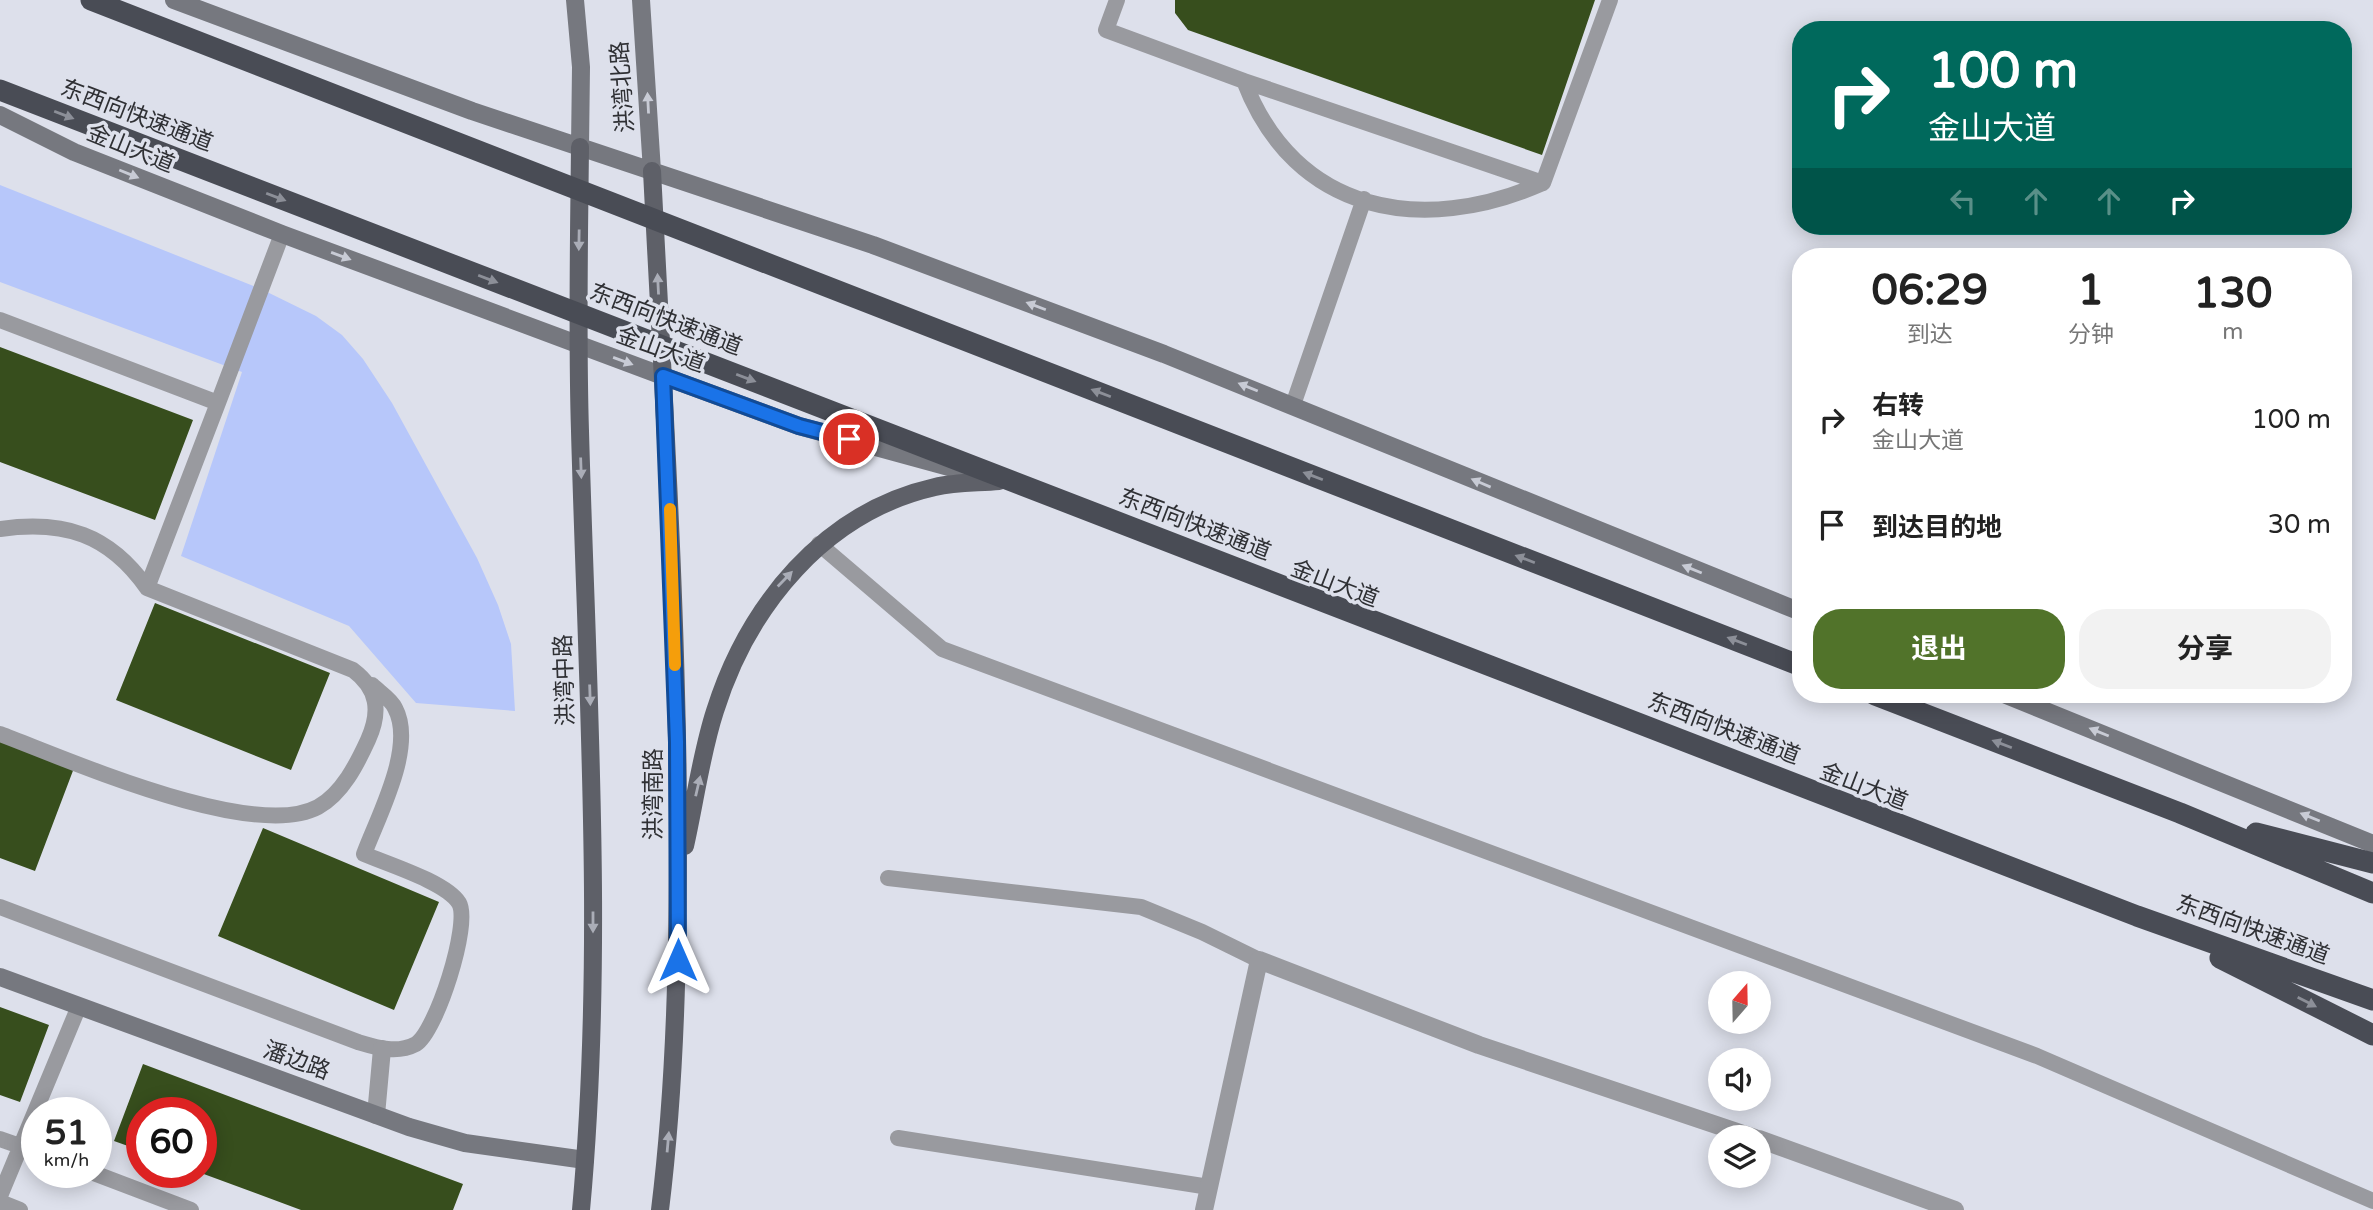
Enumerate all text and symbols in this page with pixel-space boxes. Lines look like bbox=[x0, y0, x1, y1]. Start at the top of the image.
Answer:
street label: 洪湾北路 bbox=[606, 40, 640, 134]
text: 100 m bbox=[1928, 42, 2078, 101]
icon: right bbox=[1813, 49, 1904, 140]
street label: 东西向快速通道 bbox=[56, 74, 217, 158]
one-way arrow bbox=[643, 92, 654, 114]
one-way arrow bbox=[53, 110, 74, 121]
text: 金山大道 bbox=[1928, 110, 2056, 148]
street label: 金山大道 bbox=[83, 119, 179, 179]
one-way arrow bbox=[119, 168, 140, 179]
icon: left bbox=[1944, 182, 1982, 220]
icon: ahead bbox=[2017, 182, 2055, 220]
icon: ahead bbox=[2090, 182, 2128, 220]
icon: right bbox=[2163, 182, 2201, 220]
one-way arrow bbox=[265, 192, 286, 203]
one-way arrow bbox=[574, 229, 585, 251]
one-way arrow bbox=[331, 251, 352, 262]
text: 06:29 bbox=[1872, 265, 1988, 316]
text: 1 bbox=[2077, 265, 2104, 316]
text: 130 bbox=[2193, 268, 2272, 319]
one-way arrow bbox=[652, 272, 663, 294]
one-way arrow bbox=[478, 273, 499, 284]
street label: 东西向快速通道 bbox=[585, 278, 746, 362]
one-way arrow bbox=[1025, 300, 1046, 311]
text: m bbox=[2222, 318, 2243, 346]
street label: 金山大道 bbox=[613, 321, 709, 379]
text: 到达 bbox=[1907, 321, 1953, 349]
text: 分钟 bbox=[2068, 321, 2114, 349]
one-way arrow bbox=[613, 356, 634, 367]
one-way arrow bbox=[736, 373, 757, 384]
one-way arrow bbox=[1237, 382, 1258, 393]
one-way arrow bbox=[1091, 388, 1112, 399]
text: 右转 bbox=[1872, 390, 1924, 421]
icon: right bbox=[1813, 401, 1851, 439]
text: 100 m bbox=[2251, 404, 2331, 435]
pin bbox=[819, 409, 879, 469]
icon: arrive bbox=[830, 420, 868, 458]
text: 金山大道 bbox=[1872, 427, 1964, 455]
one-way arrow bbox=[576, 457, 587, 479]
one-way arrow bbox=[1303, 470, 1324, 481]
one-way arrow bbox=[1470, 478, 1491, 489]
street label: 东西向快速通道 bbox=[1114, 483, 1275, 567]
icon: arrive bbox=[1813, 506, 1851, 544]
text: 30 m bbox=[2268, 509, 2331, 540]
text: 到达目的地 bbox=[1872, 512, 2002, 543]
one-way arrow bbox=[1515, 553, 1536, 564]
street label: 金山大道 bbox=[1287, 554, 1383, 613]
one-way arrow bbox=[1681, 563, 1702, 574]
one-way arrow bbox=[777, 571, 793, 588]
button: 退出 bbox=[1813, 609, 2065, 689]
button: 分享 bbox=[2079, 609, 2331, 689]
street label: 洪湾中路 bbox=[549, 634, 581, 726]
one-way arrow bbox=[1727, 636, 1748, 647]
one-way arrow bbox=[584, 684, 595, 706]
street label: 东西向快速通道 bbox=[1643, 687, 1804, 771]
one-way arrow bbox=[2089, 727, 2110, 738]
one-way arrow bbox=[1991, 739, 2012, 750]
street label: 洪湾南路 bbox=[640, 748, 668, 840]
street label: 金山大道 bbox=[1816, 757, 1912, 816]
one-way arrow bbox=[693, 775, 704, 797]
one-way arrow bbox=[2300, 812, 2321, 823]
street label: 东西向快速通道 bbox=[2172, 889, 2333, 971]
one-way arrow bbox=[587, 912, 598, 934]
position arrow bbox=[641, 923, 715, 997]
north arrow bbox=[1708, 971, 1771, 1034]
map controls bbox=[1708, 971, 1771, 1188]
one-way arrow bbox=[2298, 995, 2318, 1007]
street label: 潘边路 bbox=[259, 1036, 334, 1086]
button: sound bbox=[1708, 1048, 1771, 1111]
speed limit sign: 60 bbox=[126, 1097, 217, 1188]
text: 51 bbox=[45, 1112, 88, 1154]
button: layers bbox=[1708, 1125, 1771, 1188]
one-way arrow bbox=[663, 1131, 674, 1153]
text: km/h bbox=[44, 1149, 89, 1171]

